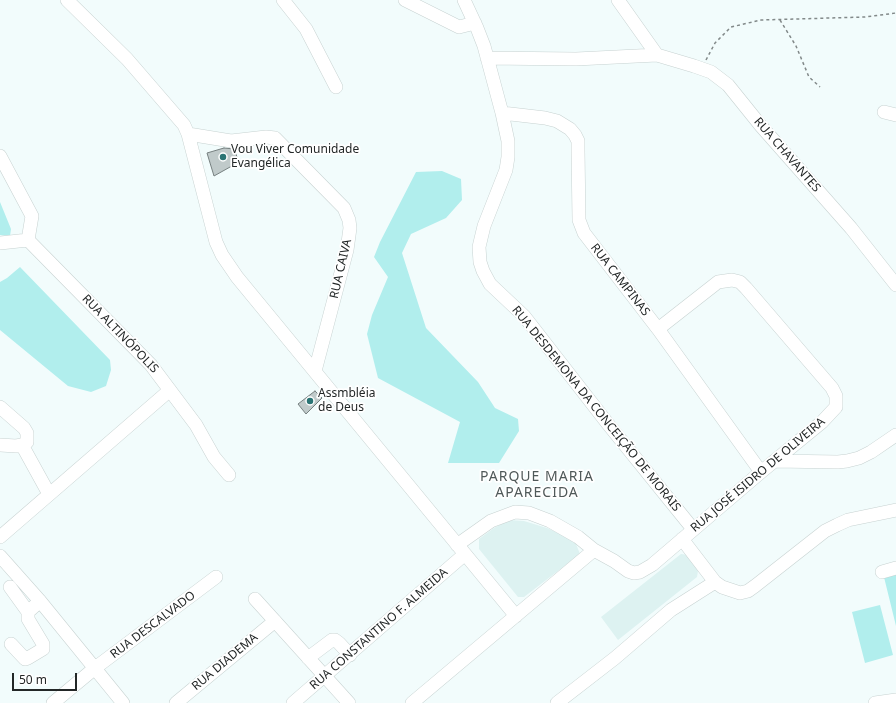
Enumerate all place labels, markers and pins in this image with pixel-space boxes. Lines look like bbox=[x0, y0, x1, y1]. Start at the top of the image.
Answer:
place label: Vou Viver Comunidade Evangélica bbox=[231, 143, 359, 171]
marker: Vou Viver Comunidade Evangélica bbox=[218, 152, 228, 162]
place label: Assmbléia de Deus bbox=[318, 387, 375, 415]
marker: Assmbléia de Deus bbox=[305, 396, 315, 406]

